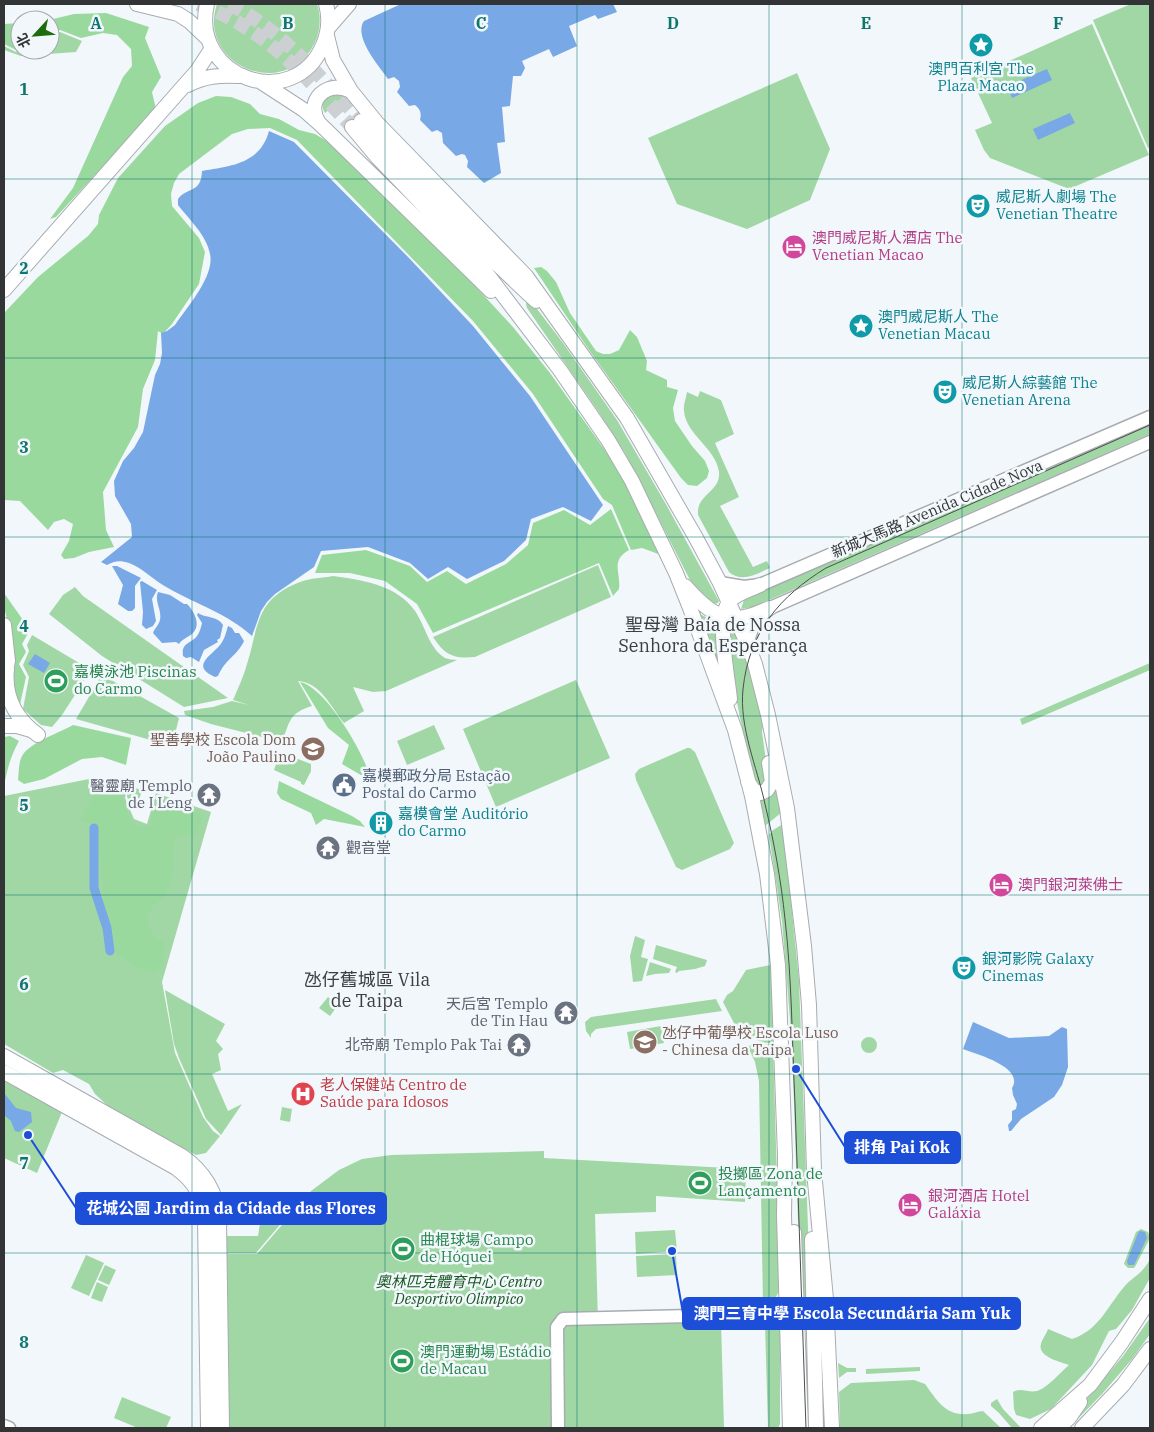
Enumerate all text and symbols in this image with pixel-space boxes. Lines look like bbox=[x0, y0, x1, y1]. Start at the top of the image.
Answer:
north arrow bbox=[10, 10, 60, 60]
text: A bbox=[90, 13, 102, 33]
text: B bbox=[282, 13, 294, 33]
text: C bbox=[476, 13, 486, 33]
text: D bbox=[667, 13, 679, 33]
text: E bbox=[861, 13, 871, 33]
text: F bbox=[1053, 13, 1063, 33]
text: 北 bbox=[12, 30, 34, 51]
place icon: 澳門百利宮 The Plaza Macao bbox=[968, 32, 994, 58]
place label: 澳門百利宮 The Plaza Macao bbox=[928, 59, 1034, 95]
text: 1 bbox=[19, 79, 29, 99]
place label: 威尼斯人劇場 The Venetian Theatre bbox=[996, 187, 1117, 223]
theatre icon: 威尼斯人劇場 The Venetian Theatre bbox=[965, 193, 991, 219]
place label: 澳門威尼斯人酒店 The Venetian Macao bbox=[812, 228, 963, 264]
hotel icon: 澳門威尼斯人酒店 The Venetian Macao bbox=[781, 234, 807, 260]
text: 2 bbox=[19, 258, 29, 278]
place label: 澳門威尼斯人 The Venetian Macau bbox=[878, 307, 999, 343]
place icon: 澳門威尼斯人 The Venetian Macau bbox=[848, 313, 874, 339]
place label: 威尼斯人綜藝館 The Venetian Arena bbox=[962, 373, 1098, 409]
theatre icon: 威尼斯人綜藝館 The Venetian Arena bbox=[932, 379, 958, 405]
text: 3 bbox=[19, 437, 29, 457]
street label: 新城大馬路 Avenida Cidade Nova bbox=[828, 455, 1045, 562]
district label: 聖母灣 Baía de Nossa Senhora da Esperança bbox=[618, 613, 808, 657]
text: 4 bbox=[19, 616, 29, 636]
place label: 嘉模泳池 Piscinas do Carmo bbox=[74, 662, 196, 698]
sports icon: 嘉模泳池 Piscinas do Carmo bbox=[43, 668, 69, 694]
place label: 聖善學校 Escola Dom João Paulino bbox=[150, 730, 296, 766]
school or university icon: 聖善學校 Escola Dom João Paulino bbox=[300, 736, 326, 762]
place label: 嘉模郵政分局 Estação Postal do Carmo bbox=[362, 766, 510, 802]
public building icon: 嘉模郵政分局 Estação Postal do Carmo bbox=[331, 772, 357, 798]
place label: 醫靈廟 Templo de I Leng bbox=[90, 776, 192, 812]
temple icon: 醫靈廟 Templo de I Leng bbox=[196, 782, 222, 808]
text: 5 bbox=[19, 795, 29, 815]
place label: 嘉模會堂 Auditório do Carmo bbox=[398, 804, 528, 840]
building icon: 嘉模會堂 Auditório do Carmo bbox=[368, 810, 394, 836]
temple icon: 觀音堂 bbox=[315, 835, 341, 861]
place label: 觀音堂 bbox=[346, 838, 391, 857]
hotel icon: 澳門銀河萊佛士 bbox=[988, 872, 1014, 898]
place label: 澳門銀河萊佛士 bbox=[1018, 875, 1123, 894]
place label: 銀河影院 Galaxy Cinemas bbox=[982, 949, 1094, 985]
theatre icon: 銀河影院 Galaxy Cinemas bbox=[951, 955, 977, 981]
district label: 氹仔舊城區 Vila de Taipa bbox=[304, 968, 431, 1012]
text: 6 bbox=[19, 974, 29, 994]
place label: 天后宮 Templo de Tin Hau bbox=[446, 994, 548, 1030]
temple icon: 天后宮 Templo de Tin Hau bbox=[553, 1000, 579, 1026]
place label: 氹仔中葡學校 Escola Luso - Chinesa da Taipa bbox=[662, 1023, 838, 1059]
school or university icon: 氹仔中葡學校 Escola Luso - Chinesa da Taipa bbox=[632, 1029, 658, 1055]
temple icon: 北帝廟 Templo Pak Tai bbox=[506, 1032, 532, 1058]
place label: 北帝廟 Templo Pak Tai bbox=[345, 1035, 502, 1054]
place label: 老人保健站 Centro de Saúde para Idosos bbox=[320, 1075, 467, 1111]
hospital icon: 老人保健站 Centro de Saúde para Idosos bbox=[290, 1081, 316, 1107]
callout: 排角 Pai Kok bbox=[845, 1132, 960, 1163]
text: 排角 Pai Kok bbox=[854, 1137, 950, 1157]
text: 7 bbox=[19, 1153, 29, 1173]
place label: 投擲區 Zona de Lançamento bbox=[718, 1164, 823, 1200]
sports icon: 投擲區 Zona de Lançamento bbox=[687, 1170, 713, 1196]
place label: 銀河酒店 Hotel Galáxia bbox=[928, 1186, 1030, 1222]
hotel icon: 銀河酒店 Hotel Galáxia bbox=[897, 1192, 923, 1218]
callout: 花城公園 Jardim da Cidade das Flores bbox=[76, 1193, 386, 1224]
text: 花城公園 Jardim da Cidade das Flores bbox=[86, 1198, 376, 1218]
place label: 曲棍球場 Campo de Hóquei bbox=[420, 1230, 533, 1266]
sports icon: 曲棍球場 Campo de Hóquei bbox=[390, 1236, 416, 1262]
park label: 奧林匹克體育中心 Centro Desportivo Olímpico bbox=[376, 1272, 542, 1308]
callout: 澳門三育中學 Escola Secundária Sam Yuk bbox=[683, 1298, 1020, 1329]
text: 澳門三育中學 Escola Secundária Sam Yuk bbox=[693, 1303, 1011, 1323]
text: 8 bbox=[19, 1332, 29, 1352]
place label: 澳門運動場 Estádio de Macau bbox=[420, 1342, 551, 1378]
sports icon: 澳門運動場 Estádio de Macau bbox=[389, 1348, 415, 1374]

